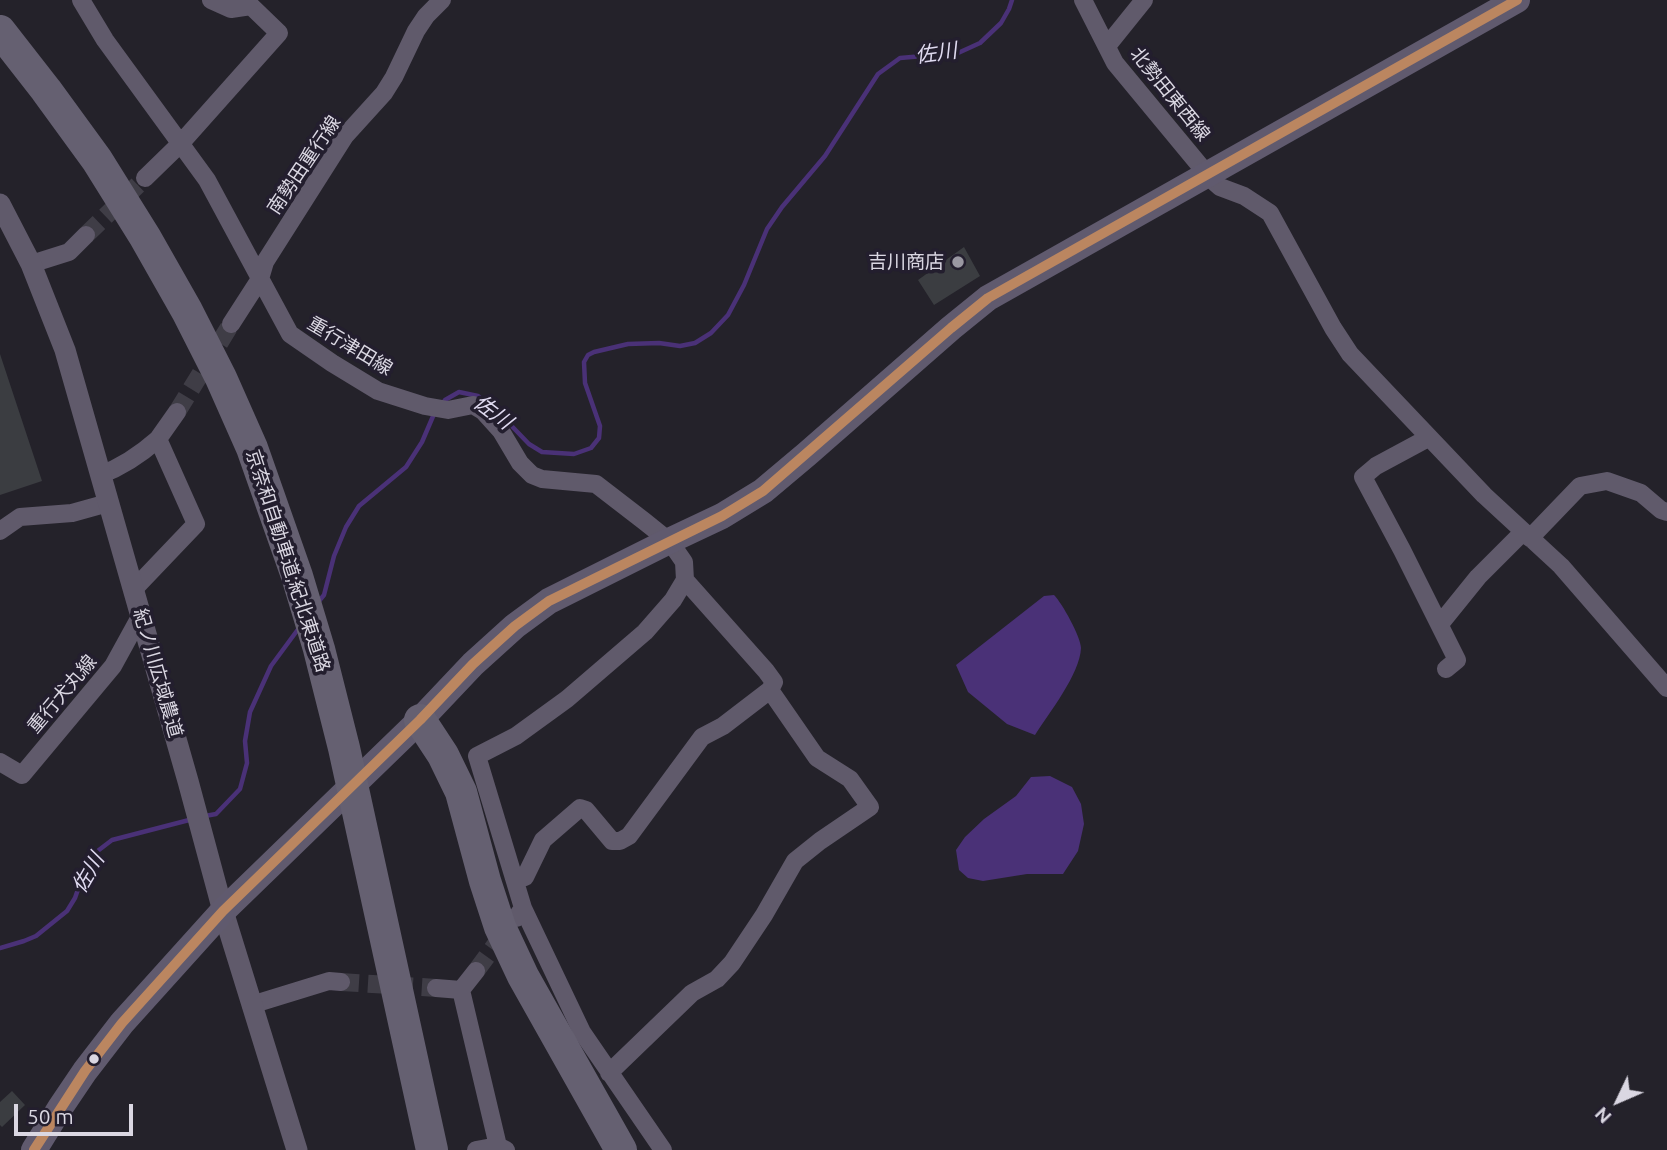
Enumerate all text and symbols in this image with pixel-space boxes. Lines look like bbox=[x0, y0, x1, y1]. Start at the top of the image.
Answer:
water label: 佐川 bbox=[913, 38, 959, 68]
street label: 北勢田東西線 bbox=[1125, 43, 1215, 145]
street label: 南勢田重行線 bbox=[263, 111, 345, 219]
place label: 吉川商店 bbox=[868, 251, 944, 273]
marker: 吉川商店 bbox=[950, 254, 966, 270]
street label: 重行津田線 bbox=[303, 312, 397, 380]
water label: 佐川 bbox=[469, 389, 517, 435]
street label: 京奈和自動車道;紀北東道路 bbox=[241, 447, 335, 675]
street label: 紀ノ川広域農道 bbox=[129, 606, 187, 740]
street label: 重行犬丸線 bbox=[23, 650, 101, 738]
water label: 佐川 bbox=[67, 849, 109, 897]
unlabelled marker bbox=[87, 1052, 101, 1066]
north arrow bbox=[1583, 1066, 1653, 1136]
scale bar bbox=[18, 1090, 136, 1134]
text: N bbox=[1590, 1103, 1616, 1128]
text: 50 m bbox=[27, 1104, 74, 1128]

